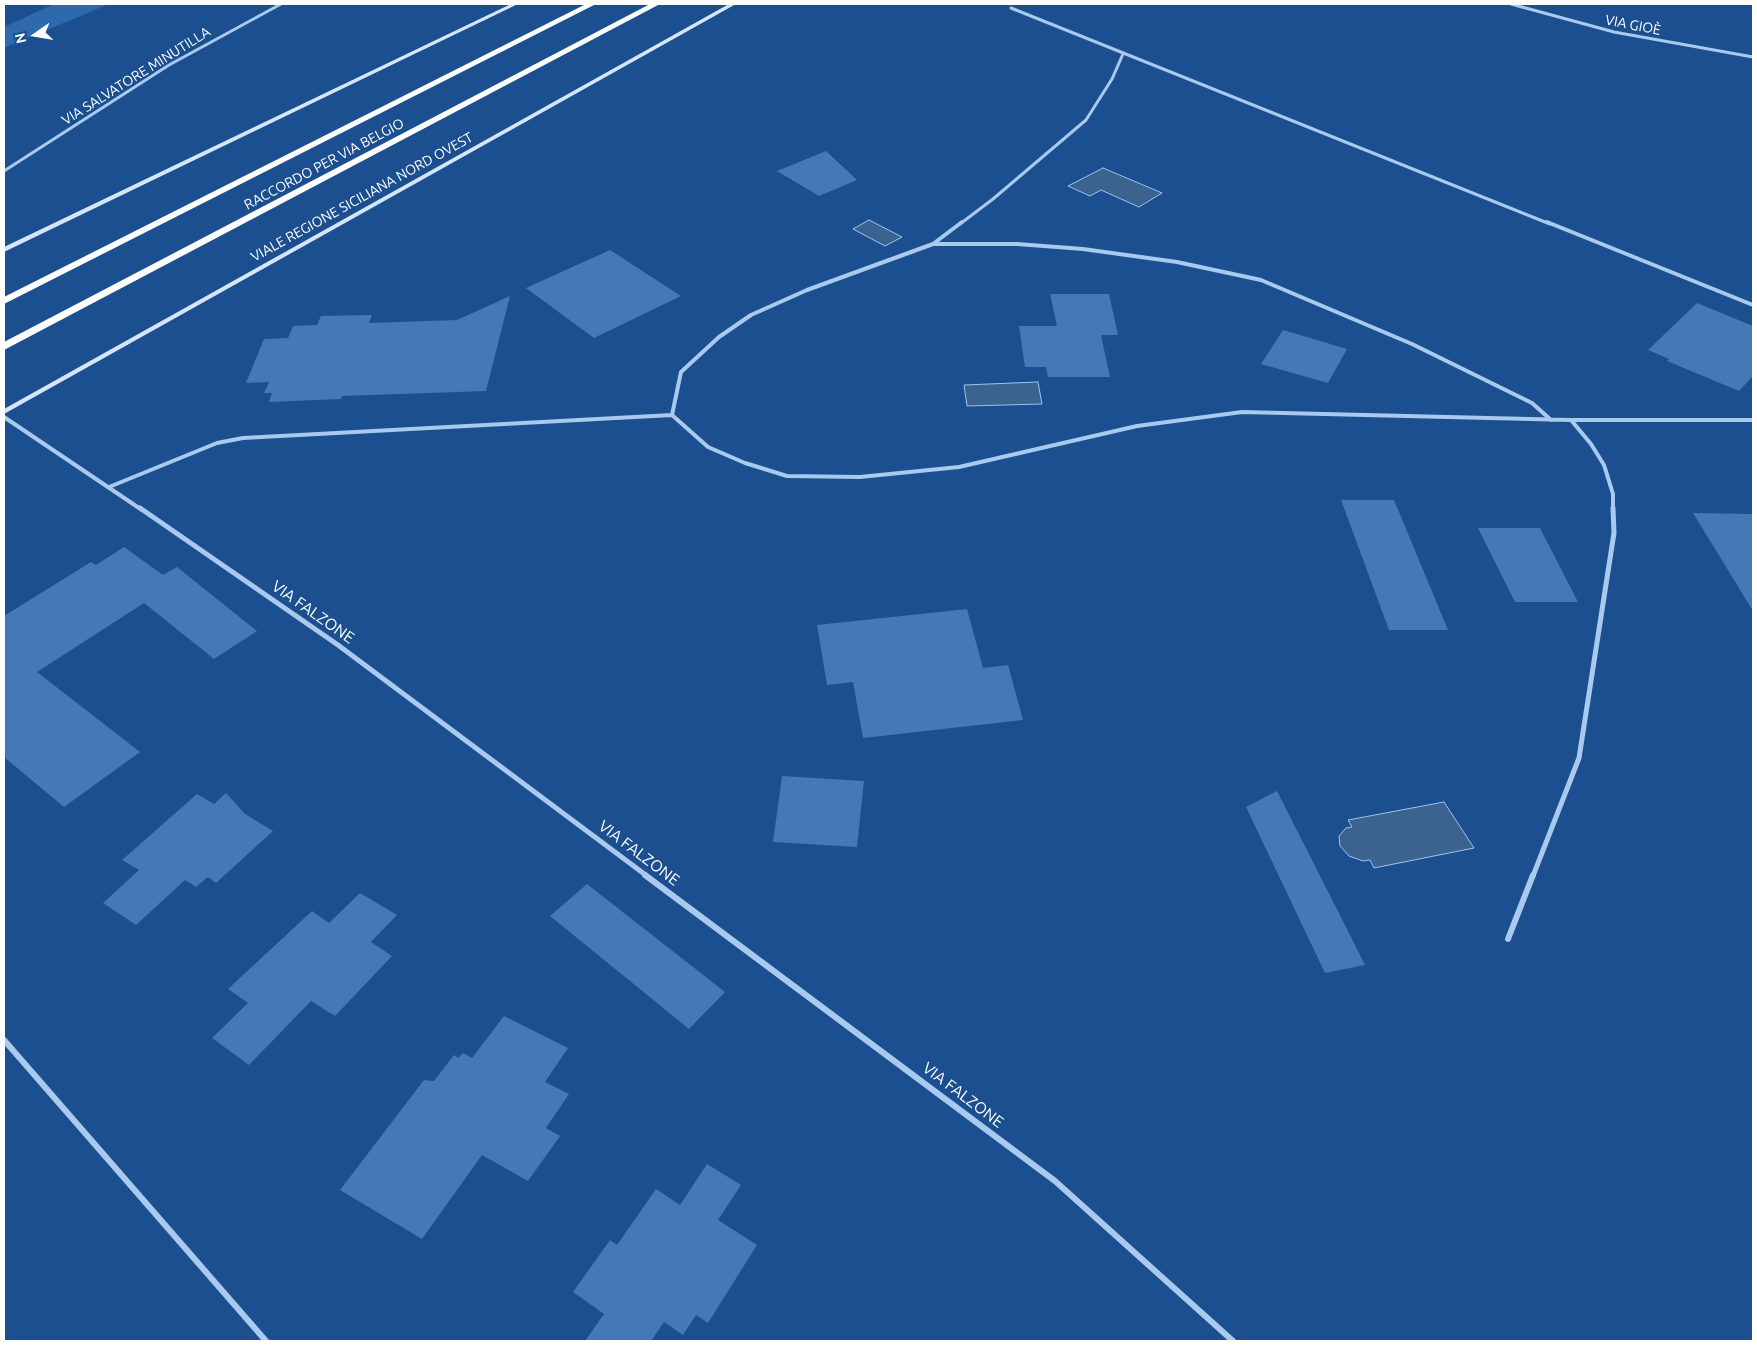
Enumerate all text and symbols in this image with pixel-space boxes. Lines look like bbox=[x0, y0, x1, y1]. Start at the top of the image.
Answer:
north arrow bbox=[10, 10, 60, 60]
street label: VIA GIOÈ bbox=[1604, 11, 1662, 39]
street label: VIA SALVATORE MINUTILLA bbox=[59, 23, 213, 129]
text: N bbox=[11, 31, 29, 45]
street label: RACCORDO PER VIA BELGIO bbox=[241, 115, 407, 213]
street label: VIALE REGIONE SICILIANA NORD OVEST bbox=[248, 129, 476, 265]
street label: VIA FALZONE bbox=[268, 576, 358, 648]
street label: VIA FALZONE bbox=[595, 816, 683, 890]
street label: VIA FALZONE bbox=[919, 1058, 1007, 1132]

